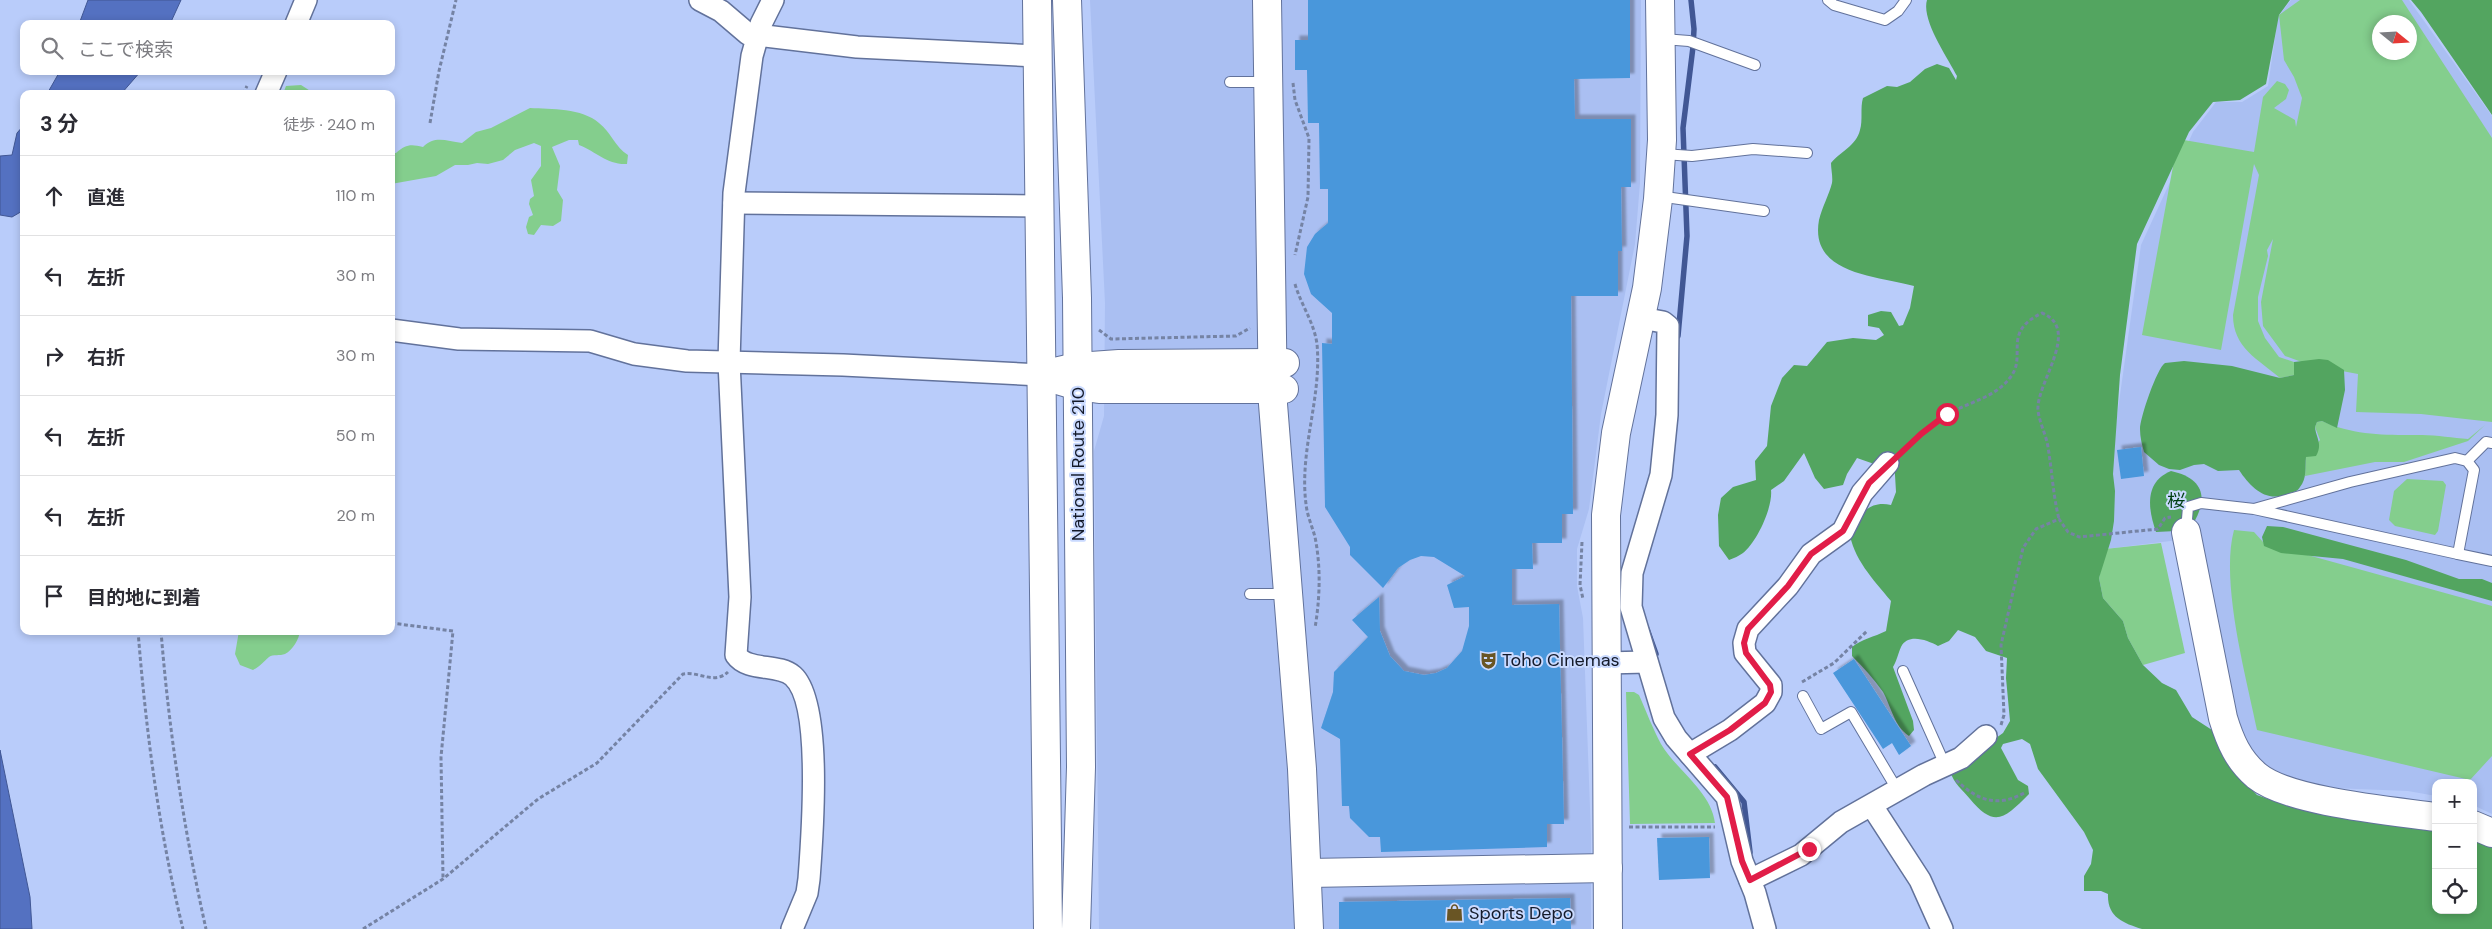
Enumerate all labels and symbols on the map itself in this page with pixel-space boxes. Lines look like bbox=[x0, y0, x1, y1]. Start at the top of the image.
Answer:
north arrow bbox=[2372, 15, 2417, 60]
street label: National Route 210 bbox=[1066, 387, 1090, 541]
route start bbox=[1936, 403, 1959, 426]
park label: 桜 bbox=[2167, 489, 2185, 513]
place label: Toho Cinemas bbox=[1502, 648, 1620, 672]
theatre icon: Toho Cinemas bbox=[1478, 650, 1498, 670]
route end bbox=[1798, 838, 1821, 861]
place label: Sports Depo bbox=[1469, 901, 1573, 925]
shop icon: Sports Depo bbox=[1445, 903, 1465, 923]

